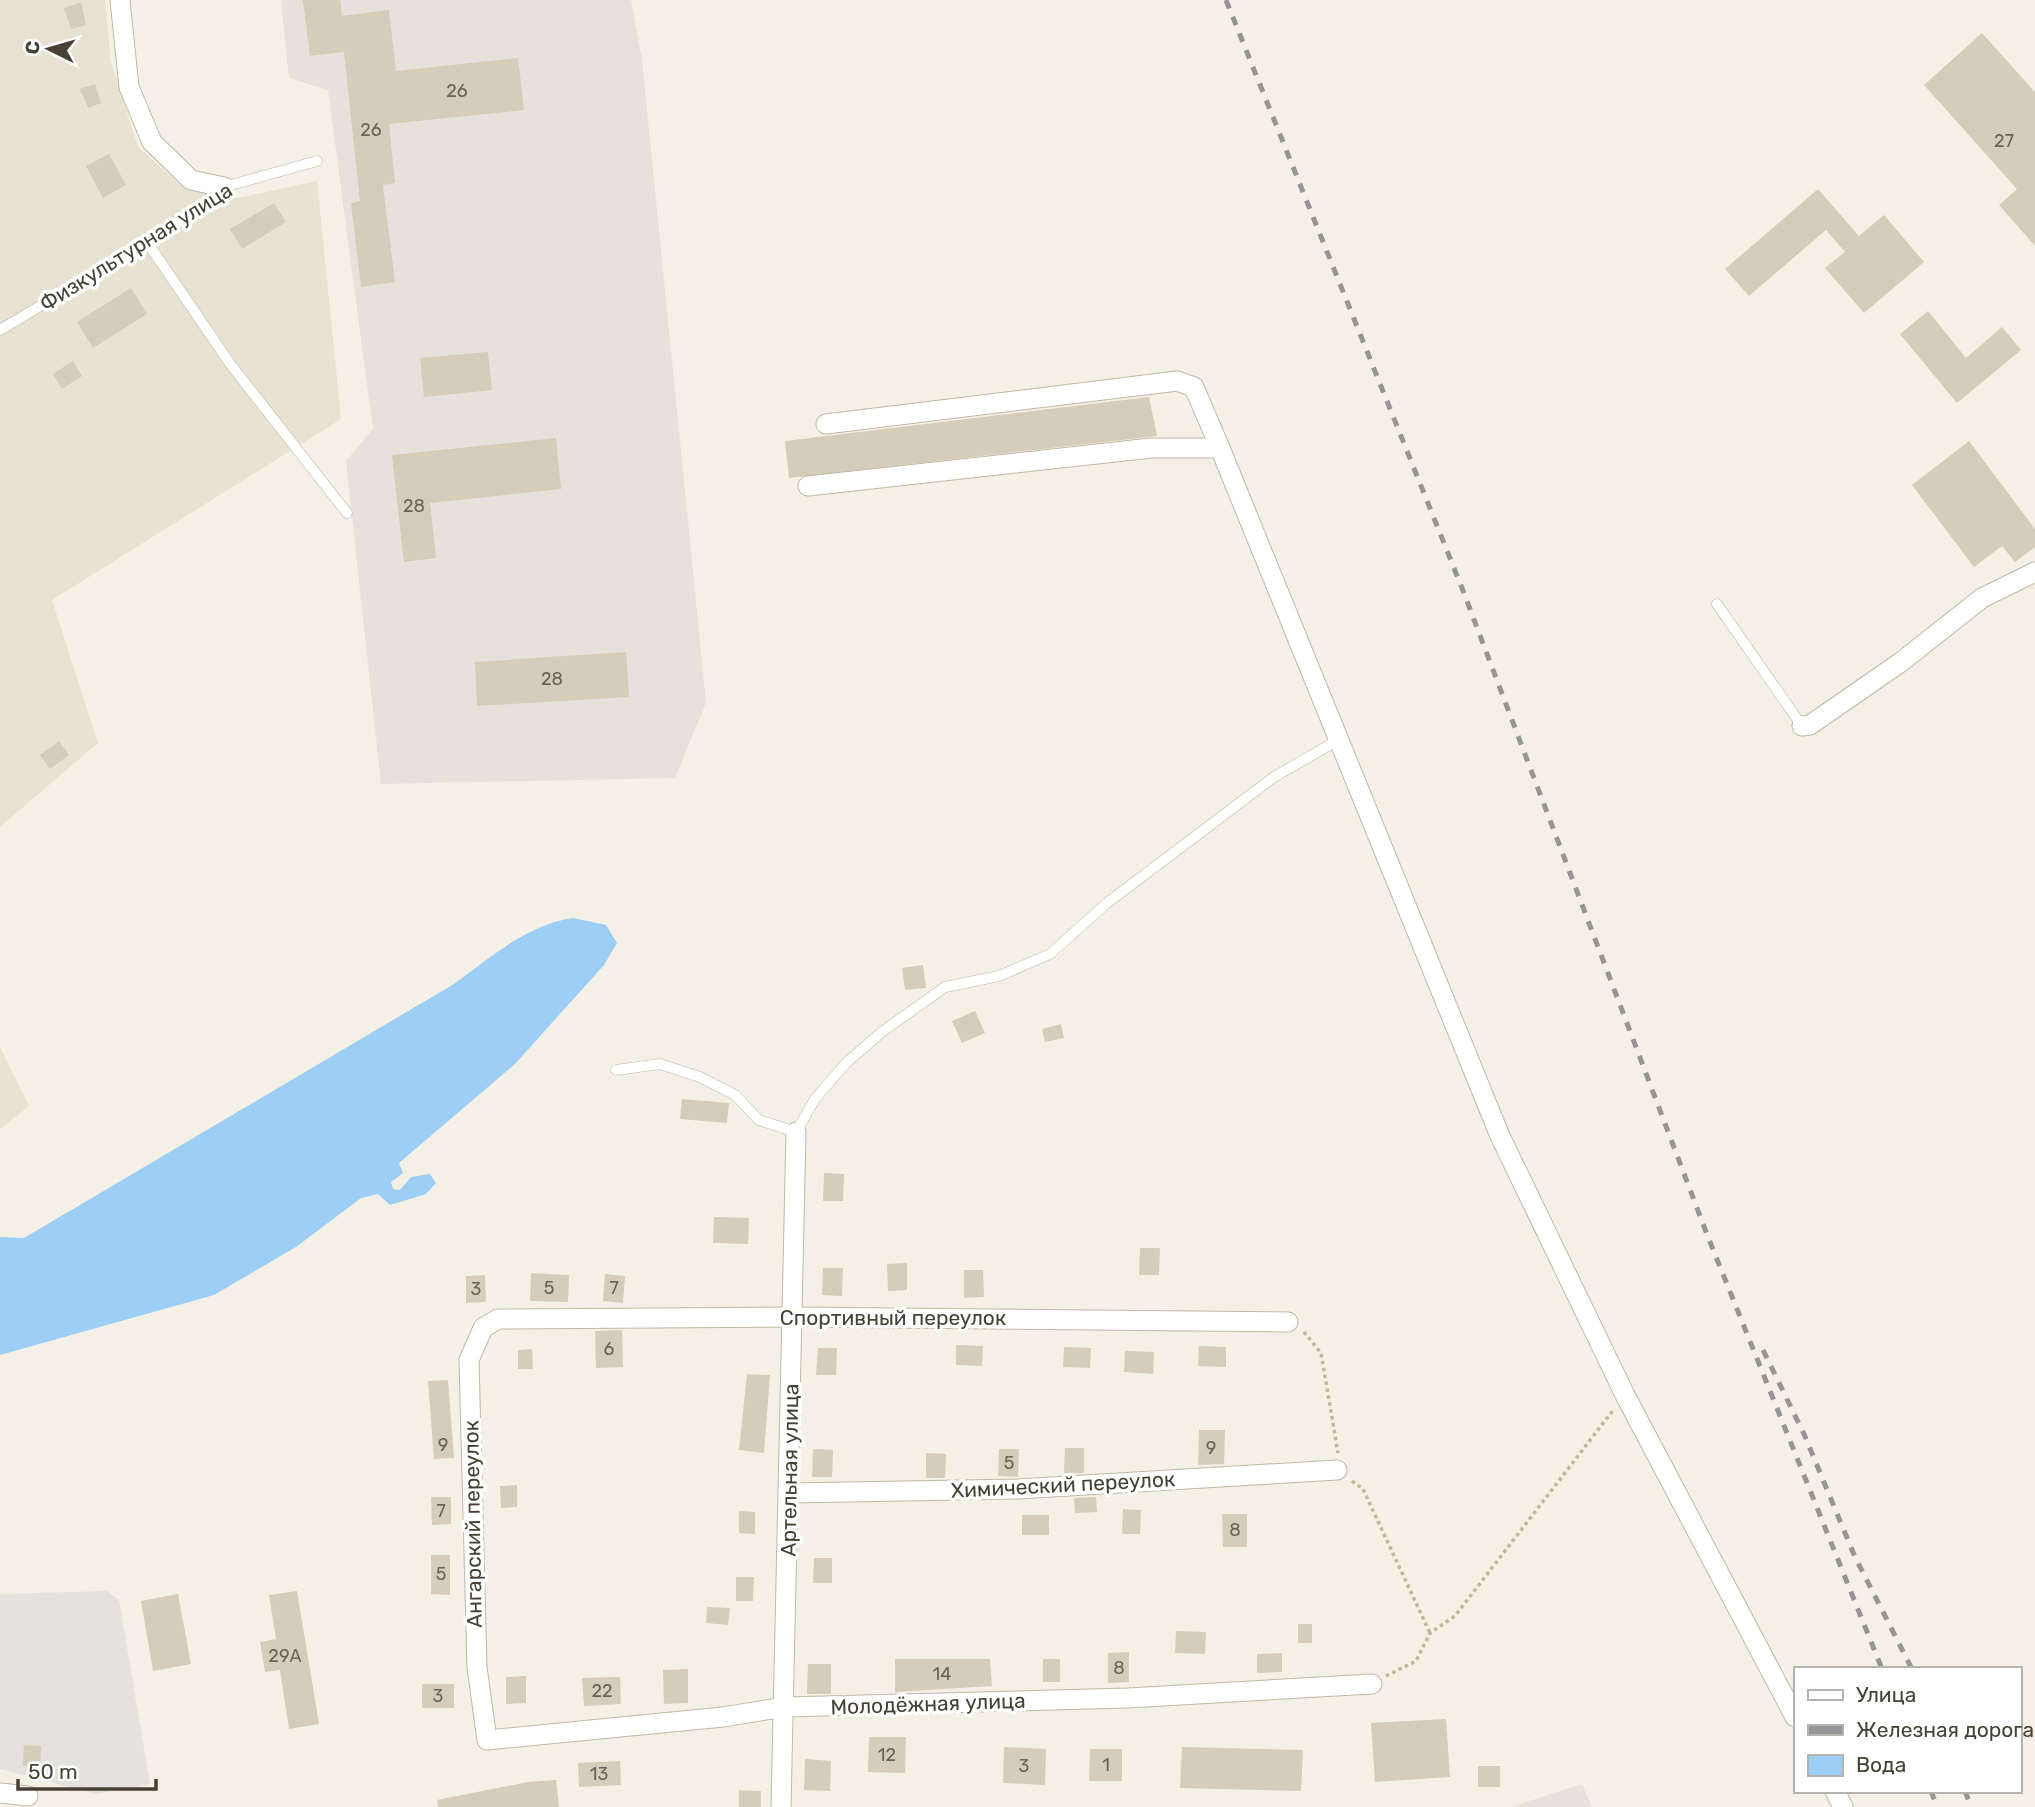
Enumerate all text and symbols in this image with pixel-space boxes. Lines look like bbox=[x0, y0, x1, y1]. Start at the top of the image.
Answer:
north arrow bbox=[14, 14, 84, 84]
text: С bbox=[21, 40, 45, 55]
house number: 26 bbox=[446, 80, 468, 102]
house number: 26 bbox=[360, 119, 382, 141]
house number: 27 bbox=[1994, 130, 2014, 152]
street label: Физкультурная улица bbox=[35, 177, 237, 316]
house number: 28 bbox=[403, 495, 425, 517]
house number: 28 bbox=[541, 668, 563, 690]
house number: 5 bbox=[544, 1277, 554, 1299]
house number: 7 bbox=[609, 1277, 619, 1299]
house number: 3 bbox=[471, 1278, 481, 1300]
street label: Спортивный переулок bbox=[780, 1305, 1006, 1330]
house number: 6 bbox=[604, 1338, 615, 1360]
street label: Артельная улица bbox=[775, 1383, 804, 1557]
street label: Ангарский переулок bbox=[458, 1420, 487, 1628]
house number: 9 bbox=[438, 1434, 448, 1456]
house number: 9 bbox=[1206, 1437, 1216, 1459]
house number: 5 bbox=[1004, 1452, 1014, 1474]
street label: Химический переулок bbox=[950, 1466, 1176, 1503]
house number: 7 bbox=[436, 1500, 446, 1522]
house number: 8 bbox=[1229, 1519, 1241, 1541]
house number: 5 bbox=[436, 1563, 446, 1585]
house number: 29А bbox=[268, 1645, 302, 1667]
house number: 8 bbox=[1113, 1657, 1125, 1679]
house number: 14 bbox=[933, 1663, 951, 1685]
legend bbox=[1794, 1667, 2021, 1793]
house number: 22 bbox=[591, 1680, 613, 1702]
text: Улица bbox=[1856, 1682, 1916, 1707]
house number: 3 bbox=[433, 1685, 443, 1707]
street label: Молодёжная улица bbox=[830, 1688, 1026, 1719]
text: Железная дорога bbox=[1856, 1717, 2034, 1742]
house number: 12 bbox=[878, 1744, 896, 1766]
scale bar bbox=[18, 1748, 156, 1792]
text: Вода bbox=[1856, 1752, 1906, 1777]
house number: 1 bbox=[1102, 1754, 1110, 1776]
house number: 3 bbox=[1019, 1755, 1029, 1777]
text: 50 m bbox=[28, 1759, 78, 1784]
house number: 13 bbox=[590, 1763, 608, 1785]

